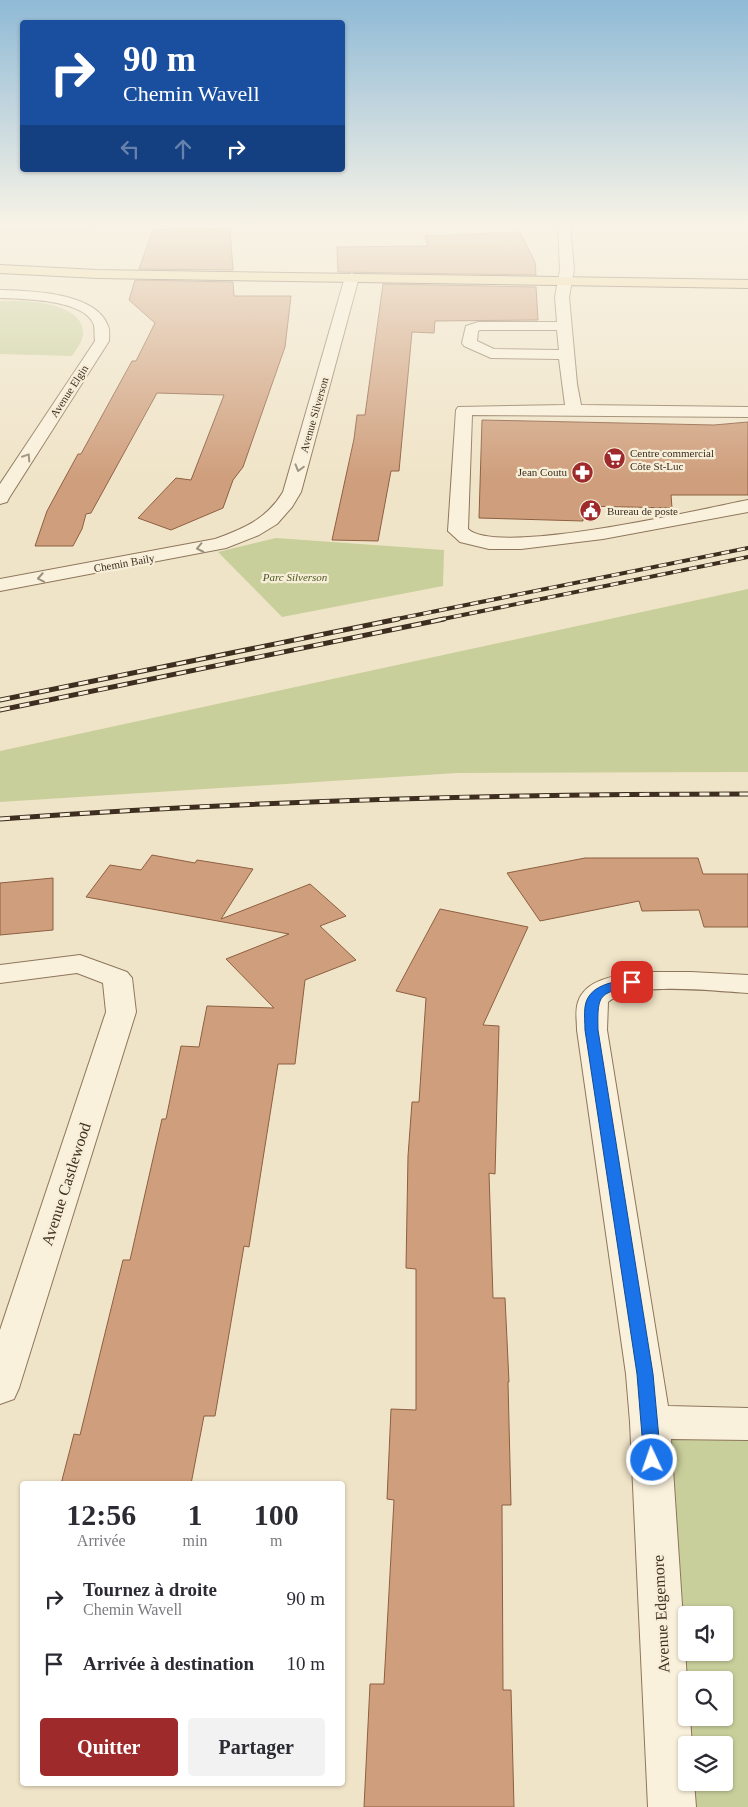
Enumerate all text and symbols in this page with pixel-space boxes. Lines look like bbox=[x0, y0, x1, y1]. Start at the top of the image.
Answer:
icon: right bbox=[40, 40, 105, 105]
text: 90 m bbox=[123, 40, 196, 79]
text: Chemin Wavell bbox=[123, 81, 260, 106]
icon: left bbox=[116, 135, 144, 163]
icon: ahead bbox=[169, 135, 197, 163]
icon: right bbox=[222, 135, 250, 163]
street label: Avenue Elgin bbox=[48, 362, 91, 419]
street label: Avenue Silverson bbox=[298, 376, 331, 454]
supermarket icon: Centre commercial Côte St-Luc bbox=[602, 447, 626, 471]
place label: Centre commercial Côte St-Luc bbox=[630, 447, 714, 472]
one-way arrow bbox=[20, 453, 30, 462]
pharmacy icon: Jean Coutu bbox=[571, 460, 595, 484]
one-way arrow bbox=[294, 464, 304, 472]
place label: Jean Coutu bbox=[518, 466, 567, 478]
public building icon: Bureau de poste bbox=[579, 499, 603, 523]
place label: Bureau de poste bbox=[607, 505, 678, 517]
one-way arrow bbox=[196, 542, 205, 553]
street label: Chemin Baily bbox=[93, 552, 156, 574]
park label: Parc Silverson bbox=[262, 571, 328, 583]
one-way arrow bbox=[36, 572, 45, 583]
pin bbox=[611, 961, 653, 1003]
icon: arrive bbox=[618, 968, 646, 996]
street label: Avenue Castlewood bbox=[38, 1120, 94, 1248]
position arrow bbox=[625, 1433, 677, 1485]
text: 12:56 bbox=[66, 1498, 136, 1531]
text: 1 bbox=[187, 1498, 202, 1531]
text: 100 bbox=[254, 1498, 299, 1531]
text: Arrivée bbox=[77, 1532, 126, 1549]
text: min bbox=[183, 1532, 207, 1549]
text: m bbox=[270, 1532, 282, 1549]
street label: Avenue Edgemore bbox=[649, 1554, 674, 1674]
text: Tournez à droite bbox=[83, 1579, 217, 1600]
icon: right bbox=[40, 1585, 68, 1613]
text: 90 m bbox=[286, 1588, 325, 1609]
text: Chemin Wavell bbox=[83, 1601, 182, 1618]
map controls bbox=[678, 1606, 733, 1791]
button: sound bbox=[678, 1606, 733, 1661]
icon: arrive bbox=[40, 1650, 68, 1678]
text: Arrivée à destination bbox=[83, 1653, 254, 1674]
text: 10 m bbox=[286, 1653, 325, 1674]
button: search bbox=[678, 1671, 733, 1726]
button: Quitter bbox=[40, 1718, 178, 1776]
button: Partager bbox=[188, 1718, 325, 1776]
button: layers bbox=[678, 1736, 733, 1791]

